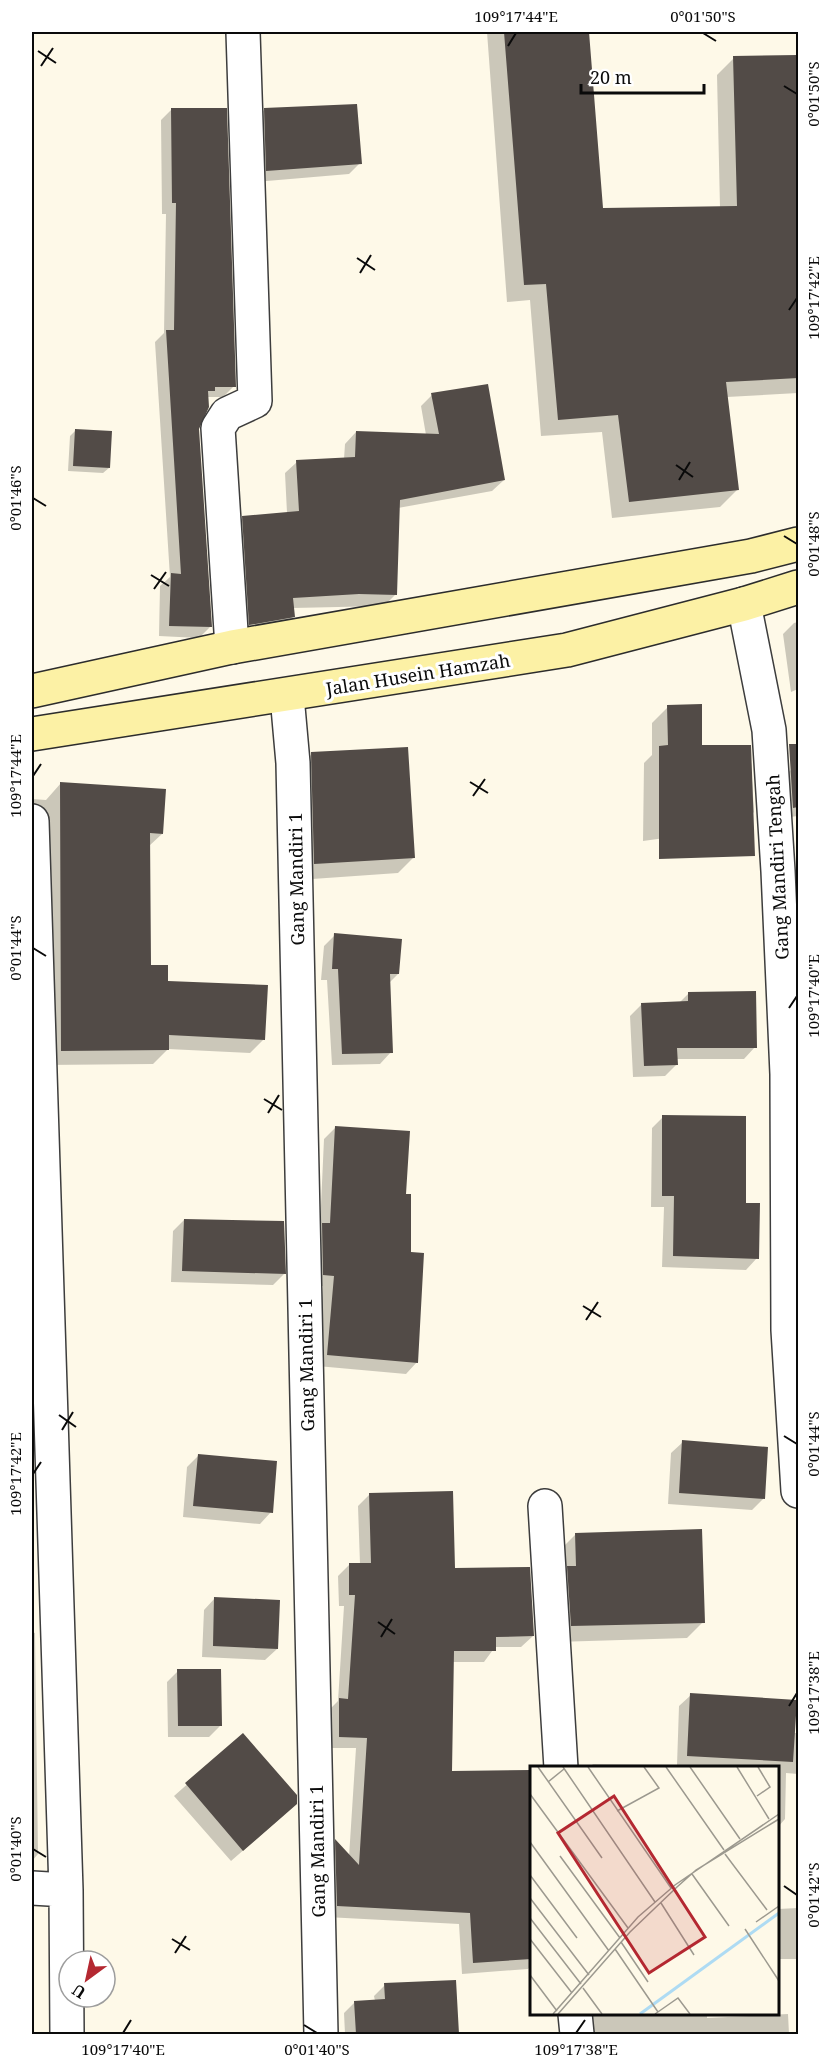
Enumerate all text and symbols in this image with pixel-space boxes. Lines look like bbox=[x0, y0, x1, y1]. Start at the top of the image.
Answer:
text: 109°17'44"E bbox=[474, 6, 558, 26]
text: 0°01'50"S bbox=[670, 6, 736, 26]
scale bar bbox=[581, 57, 704, 95]
text: 0°01'50"S bbox=[803, 61, 823, 127]
text: 20 m bbox=[590, 65, 632, 89]
text: 109°17'42"E bbox=[803, 256, 823, 340]
text: 0°01'46"S bbox=[5, 465, 25, 531]
text: 0°01'48"S bbox=[803, 511, 823, 577]
street label: Jalan Husein Hamzah bbox=[323, 648, 512, 701]
text: 109°17'44"E bbox=[5, 734, 25, 818]
street label: Gang Mandiri Tengah bbox=[760, 774, 794, 960]
street label: Gang Mandiri 1 bbox=[283, 812, 309, 946]
text: 0°01'44"S bbox=[5, 915, 25, 981]
text: 109°17'40"E bbox=[803, 954, 823, 1038]
street label: Gang Mandiri 1 bbox=[293, 1298, 319, 1432]
text: 0°01'44"S bbox=[803, 1411, 823, 1477]
text: 109°17'42"E bbox=[5, 1432, 25, 1516]
text: 109°17'38"E bbox=[803, 1651, 823, 1735]
inset map bbox=[530, 1766, 779, 2015]
street label: Gang Mandiri 1 bbox=[304, 1784, 330, 1918]
text: 0°01'40"S bbox=[5, 1816, 25, 1882]
text: 0°01'42"S bbox=[803, 1862, 823, 1928]
north arrow bbox=[57, 1949, 117, 2009]
text: U bbox=[68, 1979, 90, 2004]
text: 109°17'40"E bbox=[81, 2039, 165, 2059]
text: 0°01'40"S bbox=[284, 2039, 350, 2059]
text: 109°17'38"E bbox=[534, 2039, 618, 2059]

